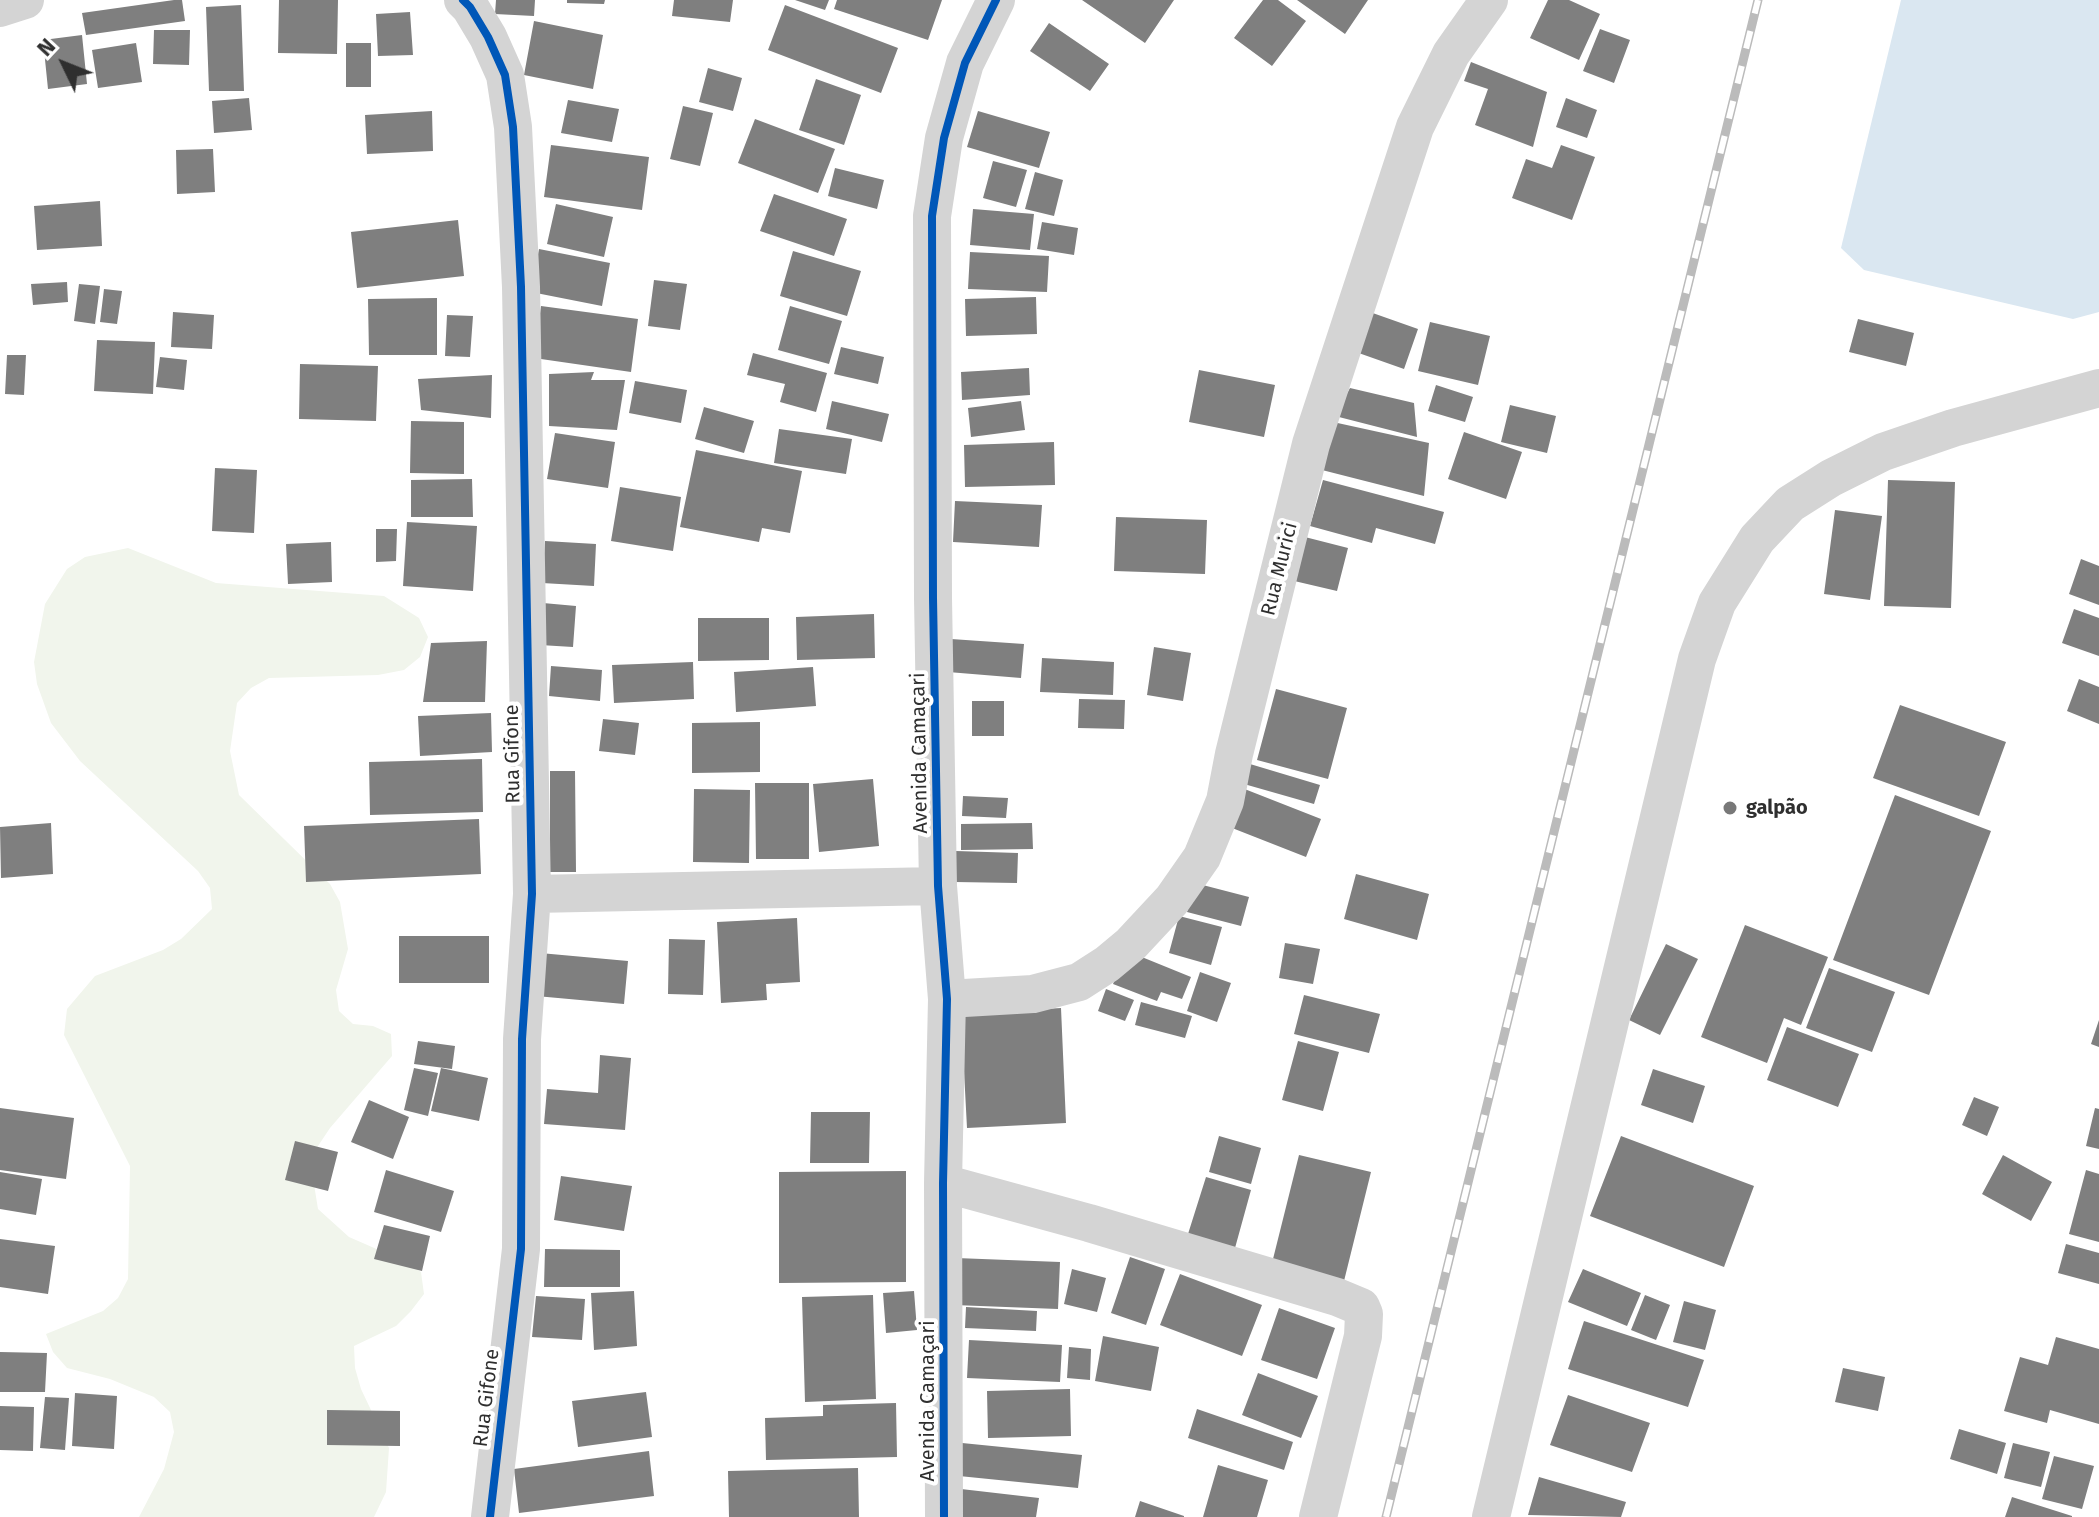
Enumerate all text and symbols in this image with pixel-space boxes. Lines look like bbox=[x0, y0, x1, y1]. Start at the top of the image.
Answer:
north arrow bbox=[24, 24, 104, 104]
text: N bbox=[31, 33, 61, 62]
street label: Rua Murici bbox=[1257, 520, 1303, 618]
street label: Avenida Camaçari bbox=[907, 672, 933, 834]
street label: Rua Gifone bbox=[500, 704, 526, 804]
place label: galpão bbox=[1746, 796, 1808, 820]
marker: galpão bbox=[1721, 799, 1739, 817]
street label: Avenida Camaçari bbox=[916, 1320, 940, 1482]
street label: Rua Gifone bbox=[469, 1347, 505, 1449]

